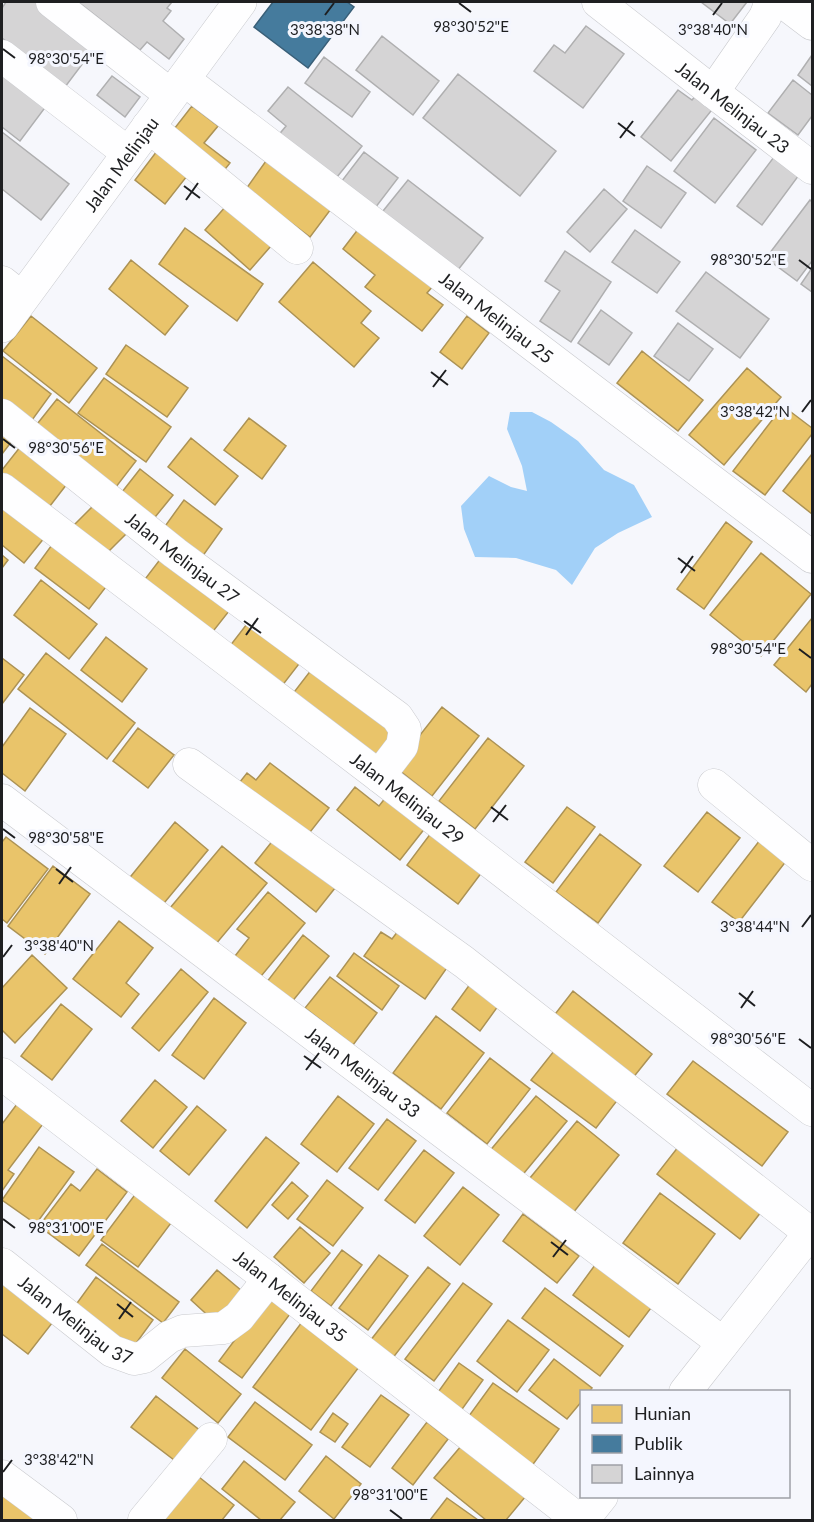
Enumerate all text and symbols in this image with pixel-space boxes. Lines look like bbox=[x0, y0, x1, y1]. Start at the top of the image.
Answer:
text: 98°30'52"E bbox=[433, 17, 509, 35]
text: 3°38'38"N bbox=[290, 20, 360, 38]
text: 3°38'40"N bbox=[678, 20, 748, 38]
text: 98°30'54"E bbox=[28, 49, 104, 67]
street label: Jalan Melinjau 23 bbox=[672, 56, 794, 158]
street label: Jalan Melinjau bbox=[79, 112, 163, 216]
text: 98°30'52"E bbox=[710, 250, 786, 268]
street label: Jalan Melinjau 25 bbox=[435, 267, 558, 368]
text: 3°38'42"N bbox=[720, 402, 790, 420]
text: 98°30'56"E bbox=[28, 438, 104, 456]
street label: Jalan Melinjau 27 bbox=[121, 507, 244, 608]
text: 98°30'54"E bbox=[710, 639, 786, 657]
street label: Jalan Melinjau 29 bbox=[346, 748, 469, 849]
text: 98°30'58"E bbox=[28, 828, 104, 846]
text: 3°38'44"N bbox=[720, 917, 790, 935]
text: 3°38'40"N bbox=[24, 936, 94, 954]
street label: Jalan Melinjau 33 bbox=[302, 1022, 425, 1122]
text: 98°30'56"E bbox=[710, 1029, 786, 1047]
text: 98°31'00"E bbox=[28, 1218, 104, 1236]
street label: Jalan Melinjau 35 bbox=[229, 1245, 352, 1347]
street label: Jalan Melinjau 37 bbox=[14, 1270, 136, 1369]
legend bbox=[580, 1390, 790, 1498]
text: Hunian bbox=[634, 1402, 691, 1424]
text: Publik bbox=[634, 1432, 683, 1454]
text: 3°38'42"N bbox=[24, 1450, 94, 1468]
text: Lainnya bbox=[634, 1462, 694, 1484]
text: 98°31'00"E bbox=[352, 1485, 428, 1503]

